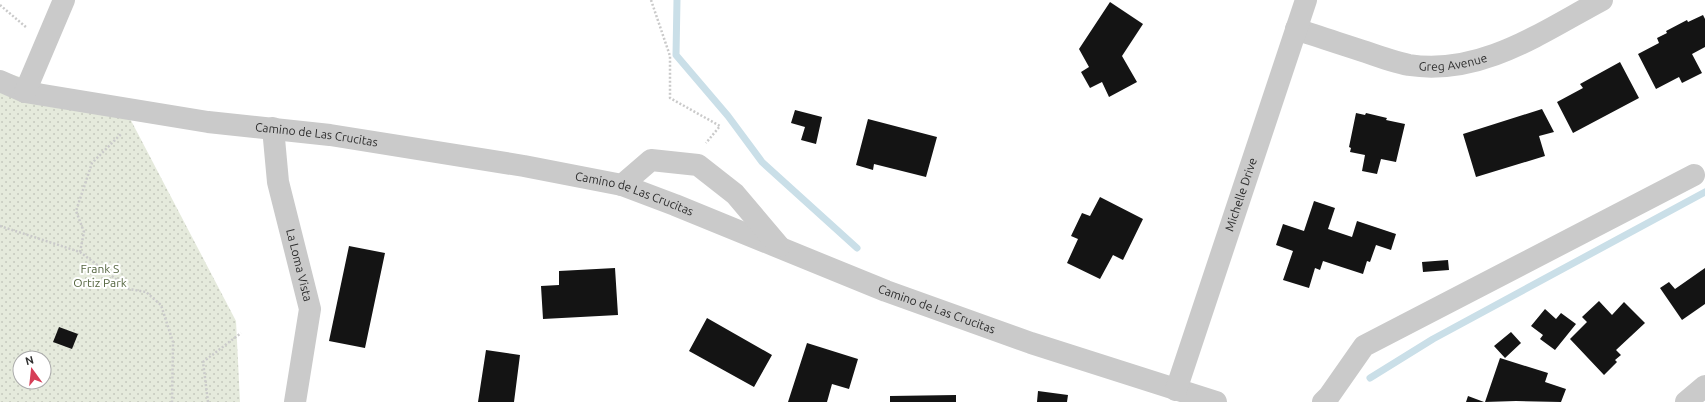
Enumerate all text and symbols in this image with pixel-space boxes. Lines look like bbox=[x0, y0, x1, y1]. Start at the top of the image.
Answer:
street label: Greg Avenue bbox=[1418, 51, 1489, 73]
street label: Camino de Las Crucitas bbox=[255, 120, 379, 149]
street label: Michelle Drive bbox=[1222, 156, 1259, 233]
street label: Camino de Las Crucitas bbox=[574, 169, 696, 218]
street label: La Loma Vista bbox=[284, 227, 315, 303]
park label: Frank S Ortiz Park bbox=[73, 262, 127, 289]
street label: Camino de Las Crucitas bbox=[876, 281, 997, 336]
north arrow bbox=[12, 350, 52, 390]
text: N bbox=[24, 353, 35, 367]

